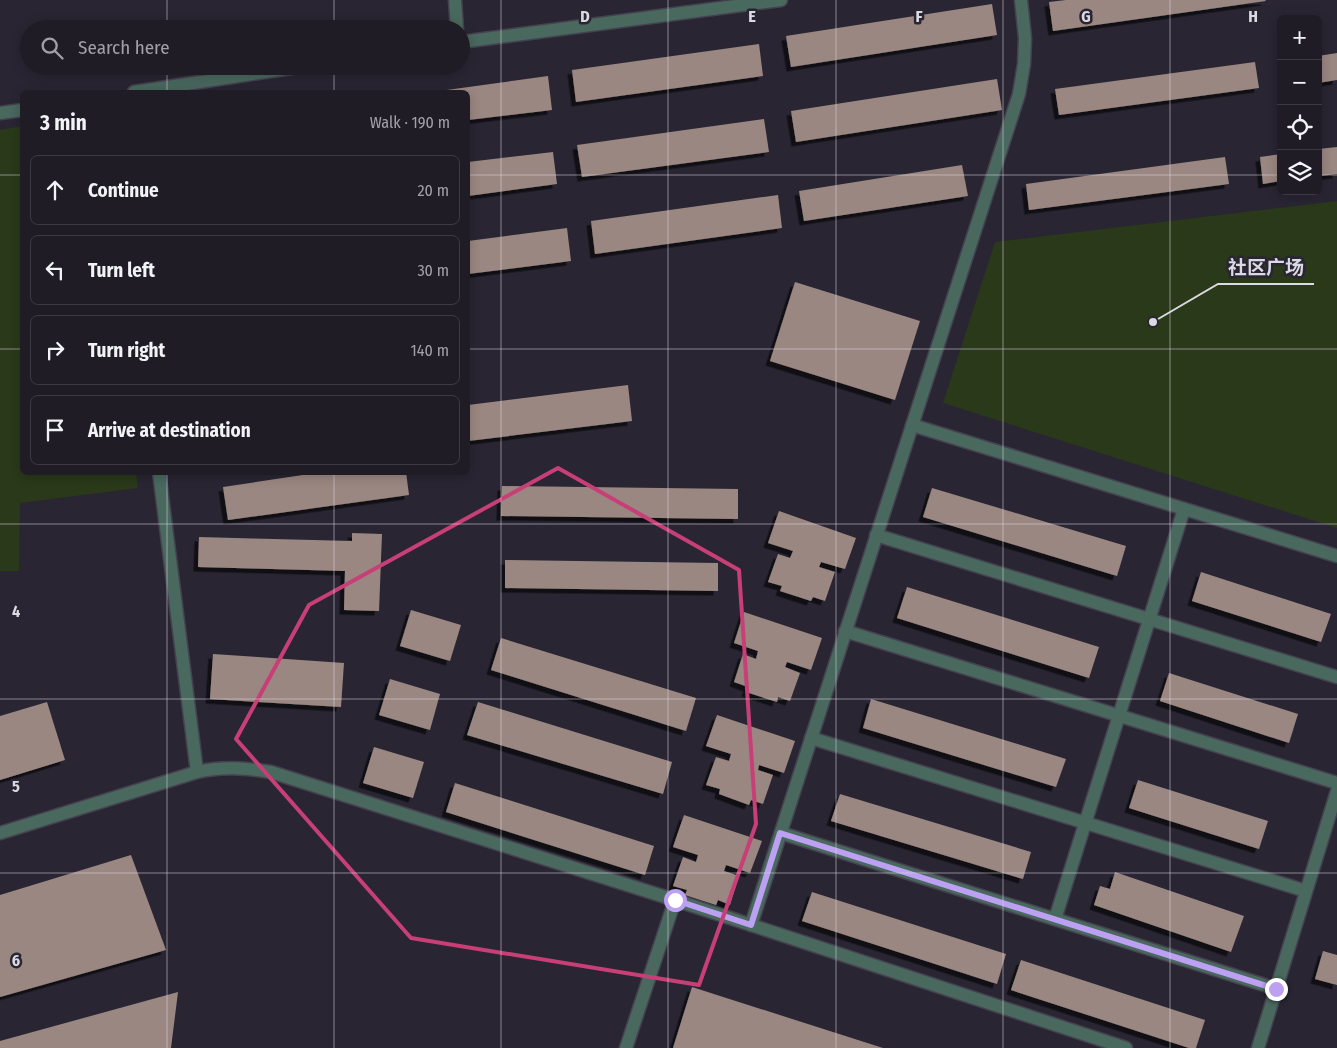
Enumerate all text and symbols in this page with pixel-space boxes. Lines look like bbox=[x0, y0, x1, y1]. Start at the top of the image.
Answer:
text: D bbox=[580, 7, 590, 26]
text: E bbox=[748, 7, 756, 26]
text: F bbox=[915, 7, 923, 26]
text: G bbox=[1081, 7, 1091, 26]
text: H bbox=[1248, 7, 1258, 26]
map controls bbox=[1277, 15, 1322, 195]
button: + bbox=[1277, 15, 1322, 60]
search box bbox=[20, 20, 470, 75]
icon: search bbox=[38, 34, 66, 62]
text: Search here bbox=[78, 36, 170, 59]
button: − bbox=[1277, 60, 1322, 105]
button: locate bbox=[1277, 105, 1322, 150]
text: 3 min bbox=[40, 110, 87, 136]
text: Walk · 190 m bbox=[370, 113, 450, 132]
button: layers bbox=[1277, 150, 1322, 195]
icon: ahead bbox=[41, 176, 69, 204]
text: Continue bbox=[88, 179, 159, 202]
text: 20 m bbox=[418, 181, 449, 200]
callout: 社区广场 bbox=[1218, 250, 1314, 284]
icon: left bbox=[41, 256, 69, 284]
text: 社区广场 bbox=[1228, 256, 1304, 279]
text: Turn left bbox=[88, 259, 155, 282]
text: 30 m bbox=[417, 261, 449, 280]
icon: right bbox=[41, 336, 69, 364]
text: Turn right bbox=[88, 339, 165, 362]
text: 140 m bbox=[411, 341, 449, 360]
icon: arrive bbox=[41, 416, 69, 444]
text: Arrive at destination bbox=[88, 419, 251, 442]
text: 4 bbox=[12, 602, 20, 621]
text: 5 bbox=[12, 777, 20, 796]
route start bbox=[664, 889, 687, 912]
text: 6 bbox=[12, 951, 20, 970]
route end bbox=[1265, 978, 1288, 1001]

